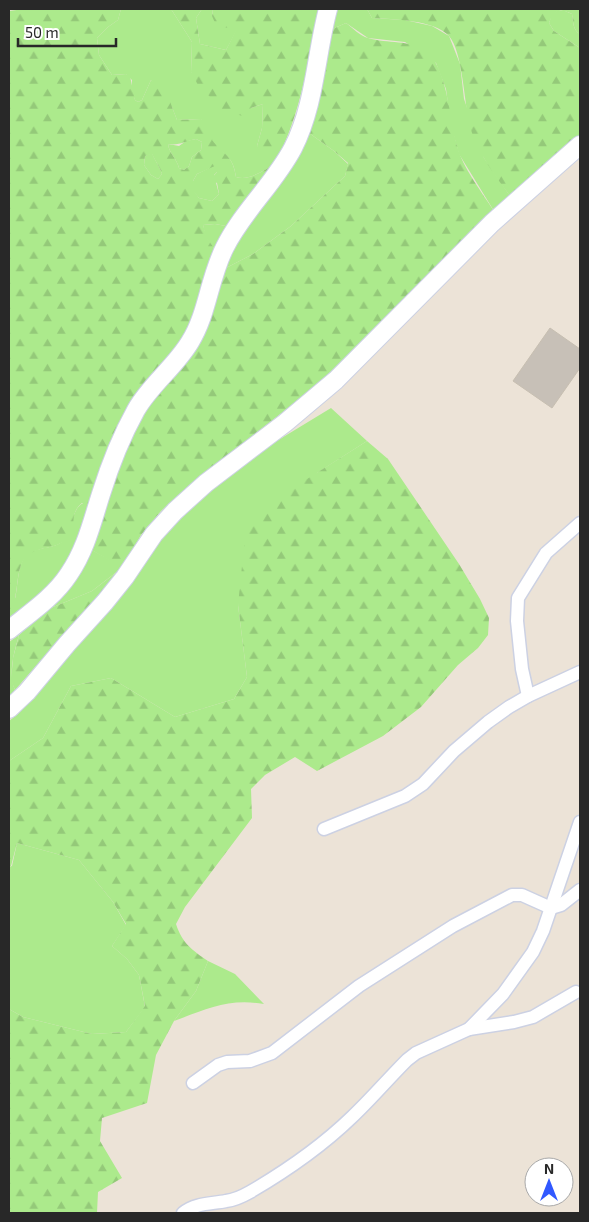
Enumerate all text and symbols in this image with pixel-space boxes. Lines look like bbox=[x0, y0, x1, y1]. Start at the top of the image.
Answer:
scale bar bbox=[18, 15, 115, 47]
text: 50 m bbox=[25, 23, 59, 41]
north arrow bbox=[524, 1157, 574, 1207]
text: N bbox=[544, 1160, 554, 1177]

